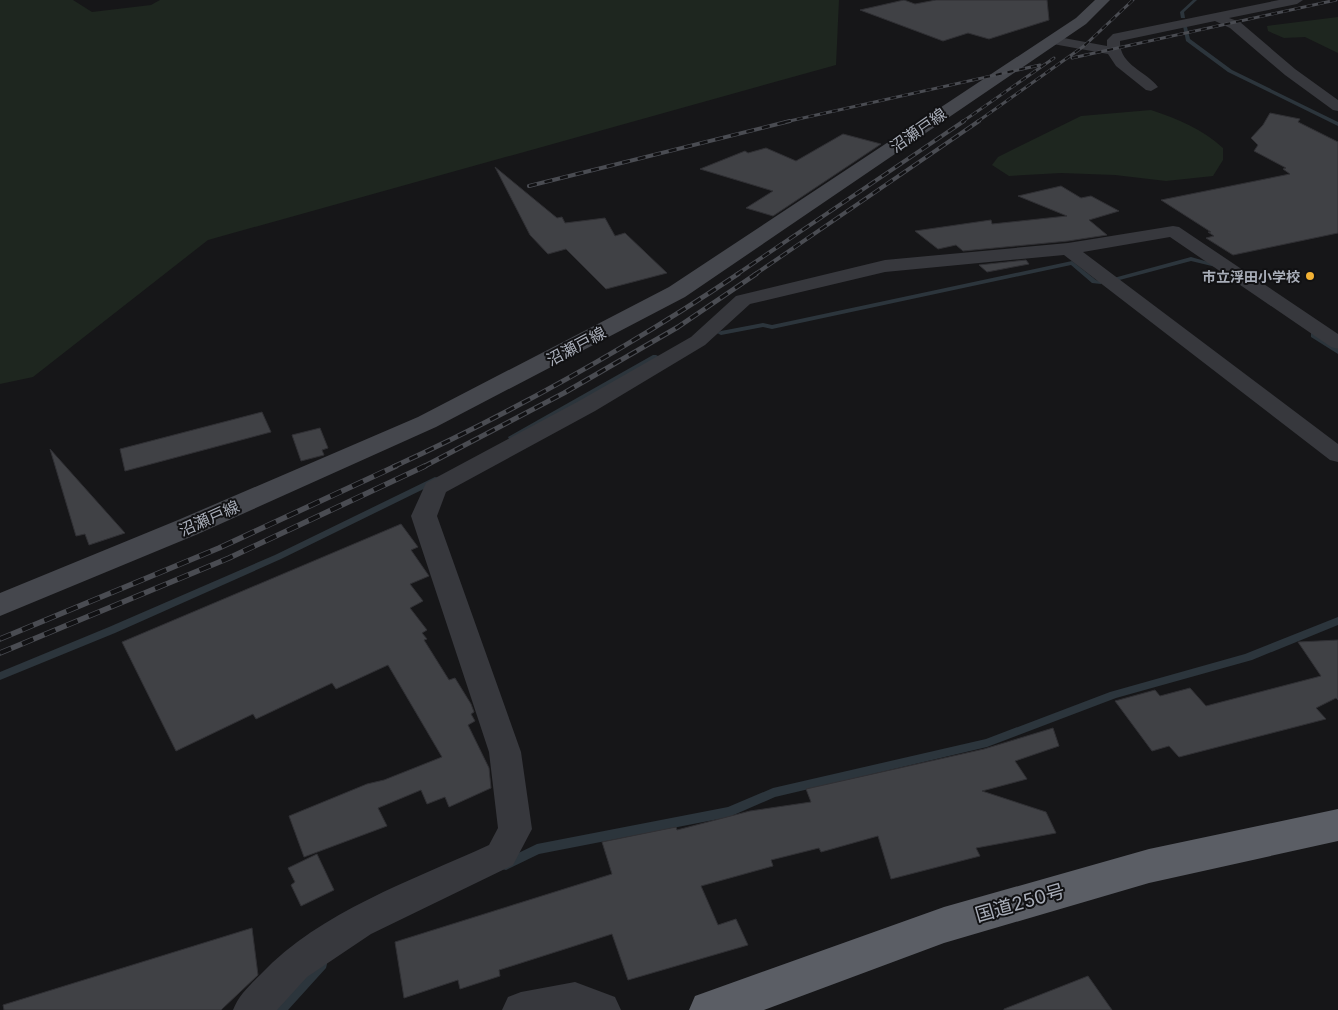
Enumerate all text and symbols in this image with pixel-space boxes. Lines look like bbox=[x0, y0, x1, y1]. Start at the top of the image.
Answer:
street label: 沼瀬戸線 bbox=[886, 103, 950, 157]
place label: 市立浮田小学校 bbox=[1202, 268, 1300, 285]
marker: 市立浮田小学校 bbox=[1304, 270, 1316, 282]
street label: 沼瀬戸線 bbox=[543, 322, 609, 370]
street label: 沼瀬戸線 bbox=[176, 496, 242, 540]
street label: 国道250号 bbox=[973, 879, 1067, 927]

